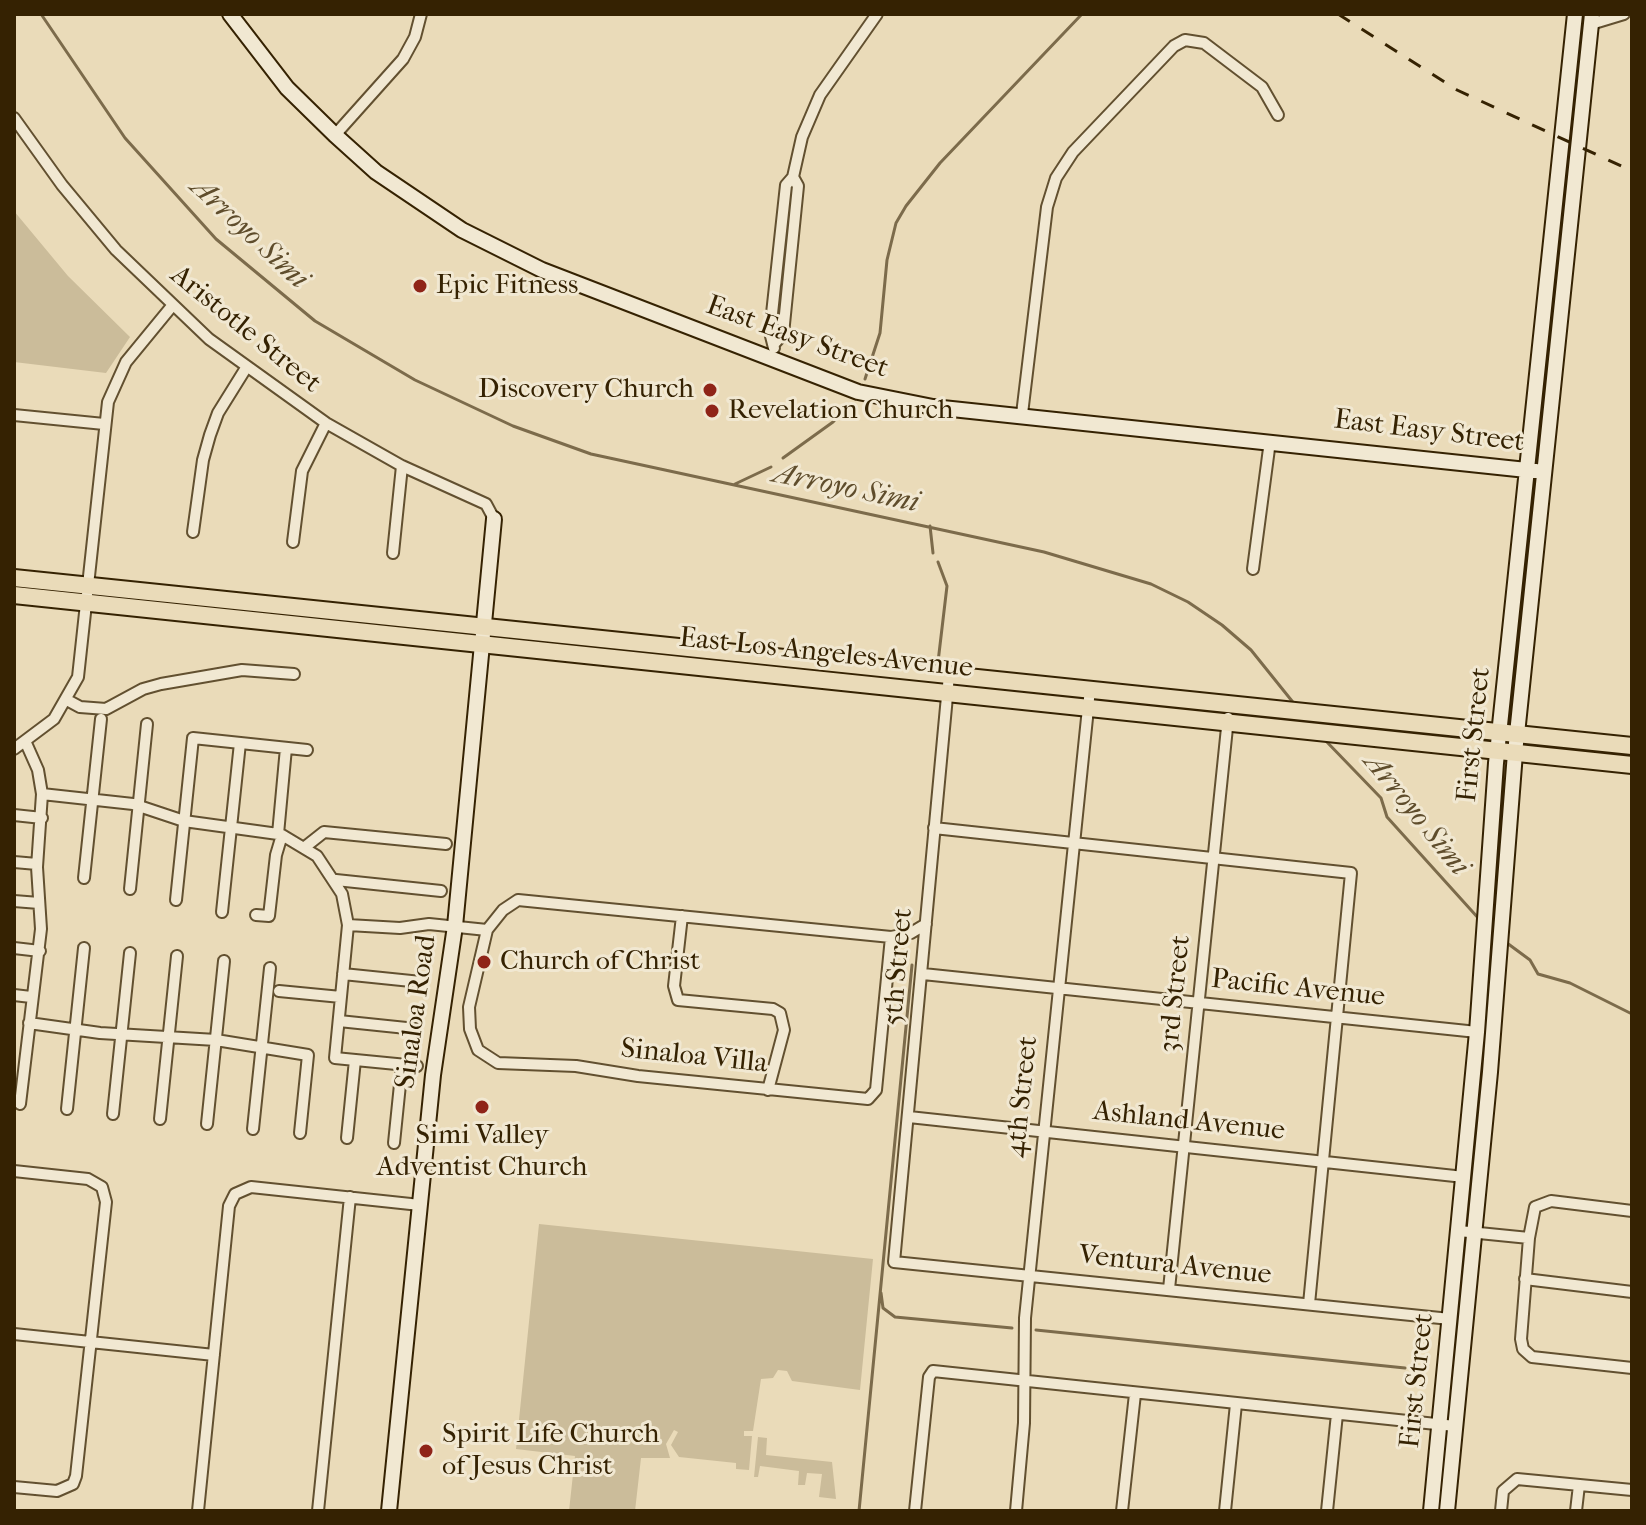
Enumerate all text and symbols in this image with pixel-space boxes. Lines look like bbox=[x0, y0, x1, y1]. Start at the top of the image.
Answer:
water label: Arroyo Simi bbox=[183, 170, 315, 298]
street label: Aristotle Street bbox=[163, 259, 327, 401]
place label: Epic Fitness bbox=[436, 269, 578, 303]
marker: Epic Fitness bbox=[411, 277, 429, 295]
street label: East Easy Street bbox=[701, 289, 893, 387]
place label: Discovery Church bbox=[478, 373, 694, 407]
marker: Discovery Church bbox=[701, 381, 719, 399]
place label: Revelation Church bbox=[728, 394, 954, 428]
marker: Revelation Church bbox=[703, 402, 721, 420]
street label: East Easy Street bbox=[1332, 404, 1526, 460]
water label: Arroyo Simi bbox=[770, 456, 922, 522]
street label: East Los Angeles Avenue bbox=[677, 622, 975, 686]
street label: First Street bbox=[1451, 666, 1499, 804]
water label: Arroyo Simi bbox=[1356, 746, 1476, 884]
street label: 5th Street bbox=[877, 907, 921, 1027]
street label: Sinaloa Road bbox=[390, 933, 444, 1091]
street label: 3rd Street bbox=[1153, 933, 1199, 1055]
place label: Church of Christ bbox=[500, 945, 700, 979]
marker: Church of Christ bbox=[475, 953, 493, 971]
street label: Pacific Avenue bbox=[1209, 963, 1387, 1015]
street label: Sinaloa Villa bbox=[619, 1033, 769, 1081]
street label: 4th Street bbox=[1000, 1035, 1046, 1159]
street label: Ashland Avenue bbox=[1091, 1095, 1287, 1149]
marker: Simi Valley Adventist Church bbox=[473, 1098, 491, 1116]
place label: Simi Valley Adventist Church bbox=[377, 1119, 587, 1185]
street label: Ventura Avenue bbox=[1077, 1239, 1273, 1293]
street label: First Street bbox=[1394, 1312, 1442, 1450]
place label: Spirit Life Church of Jesus Christ bbox=[442, 1418, 659, 1484]
marker: Spirit Life Church of Jesus Christ bbox=[417, 1442, 435, 1460]

